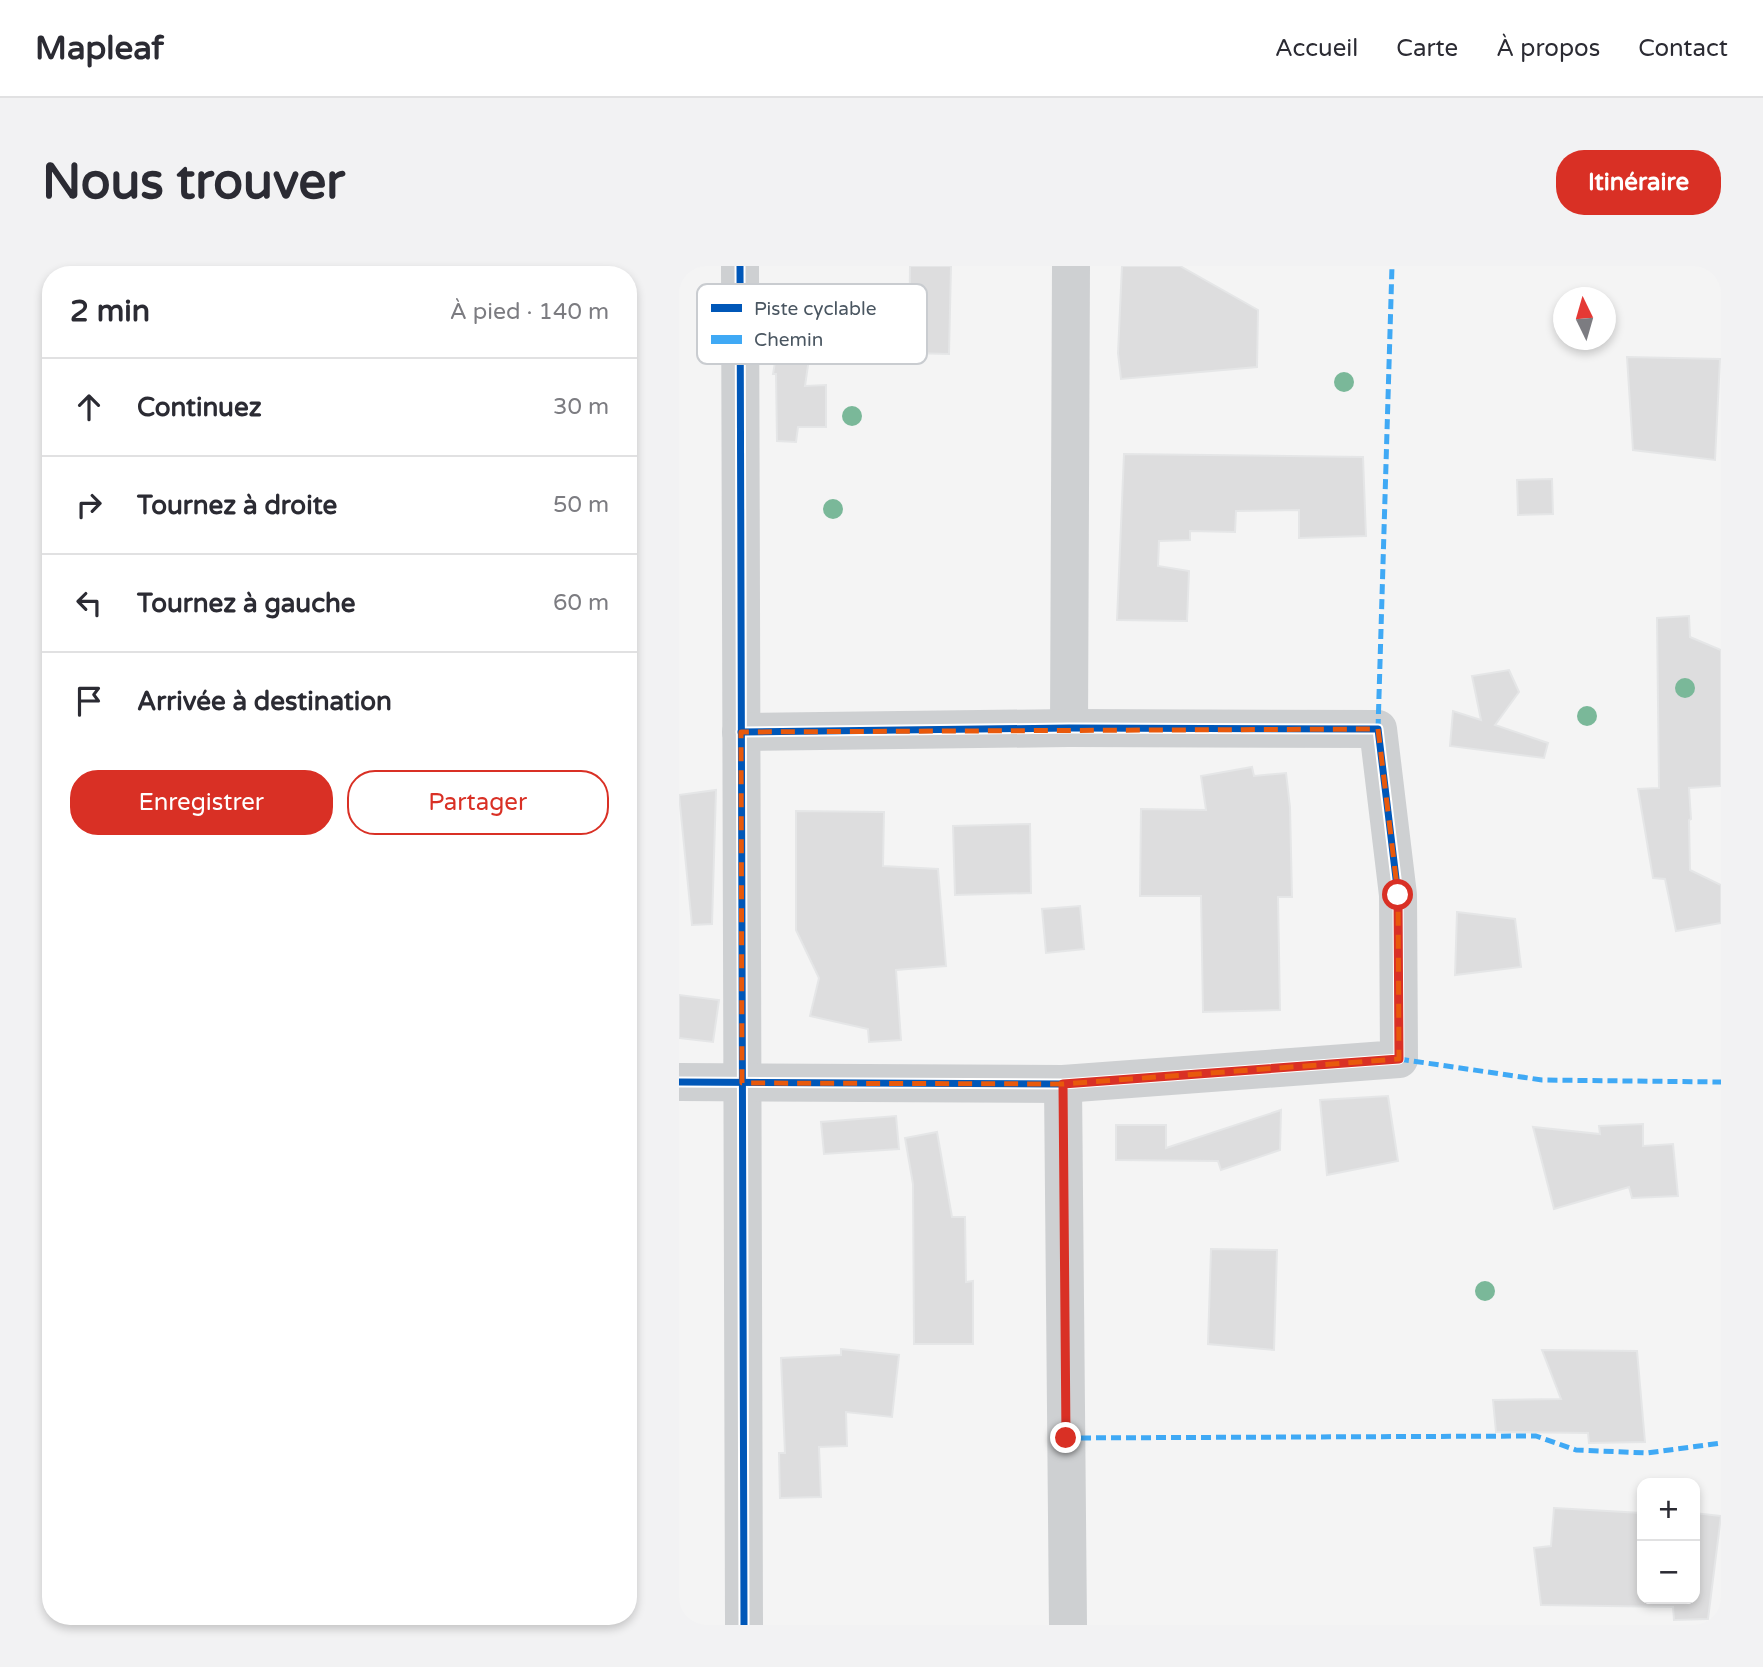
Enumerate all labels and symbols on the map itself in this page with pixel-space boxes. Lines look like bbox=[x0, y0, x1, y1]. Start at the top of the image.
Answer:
legend bbox=[697, 284, 927, 364]
north arrow bbox=[1553, 287, 1616, 350]
text: Piste cyclable bbox=[754, 298, 876, 320]
text: Chemin bbox=[754, 329, 823, 351]
route start bbox=[1382, 879, 1413, 910]
route end bbox=[1050, 1422, 1081, 1453]

